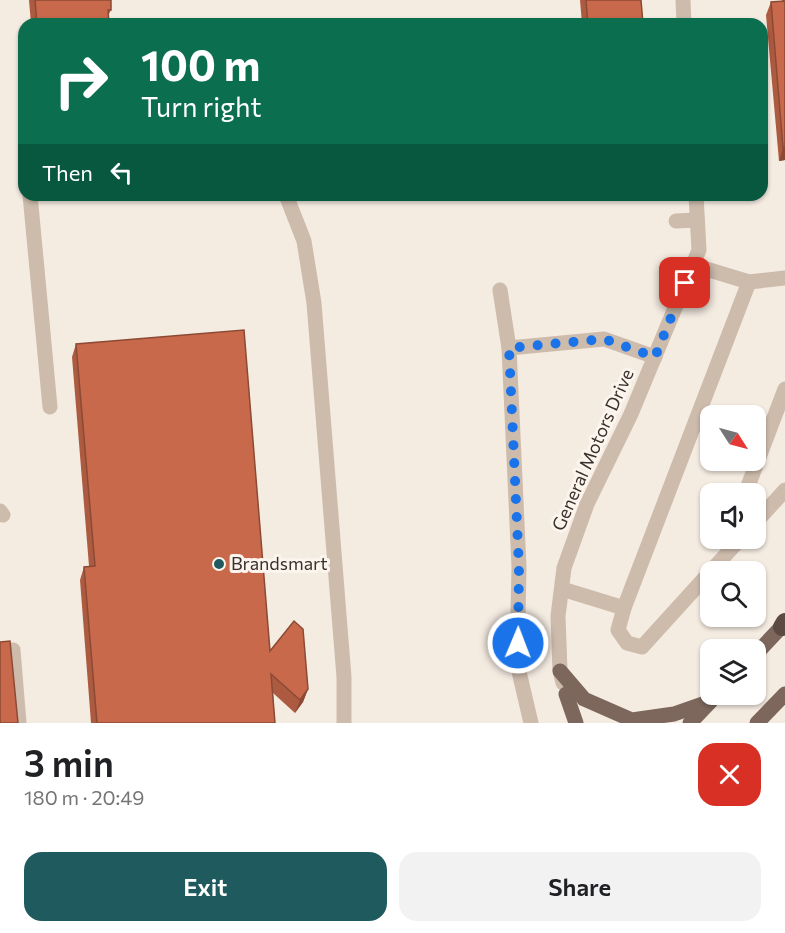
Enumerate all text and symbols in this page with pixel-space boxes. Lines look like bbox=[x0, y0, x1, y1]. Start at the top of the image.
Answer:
text: 100 m bbox=[141, 38, 261, 90]
icon: right bbox=[42, 42, 120, 120]
text: Turn right bbox=[141, 90, 261, 123]
icon: left bbox=[105, 156, 138, 189]
text: Then bbox=[42, 159, 93, 186]
pin bbox=[659, 257, 710, 308]
icon: arrive bbox=[668, 266, 701, 299]
street label: General Motors Drive bbox=[546, 365, 638, 534]
north arrow bbox=[700, 405, 766, 471]
map controls bbox=[700, 405, 766, 705]
button: sound bbox=[700, 483, 766, 549]
place label: Brandsmart bbox=[231, 552, 328, 574]
marker: Brandsmart bbox=[212, 557, 226, 571]
button: search bbox=[700, 561, 766, 627]
position arrow bbox=[486, 611, 550, 675]
button: layers bbox=[700, 639, 766, 705]
text: 3 min bbox=[24, 740, 114, 784]
button: close bbox=[698, 743, 761, 806]
text: 180 m · 20:49 bbox=[24, 785, 144, 809]
button: Exit bbox=[24, 852, 387, 921]
button: Share bbox=[399, 852, 761, 921]

